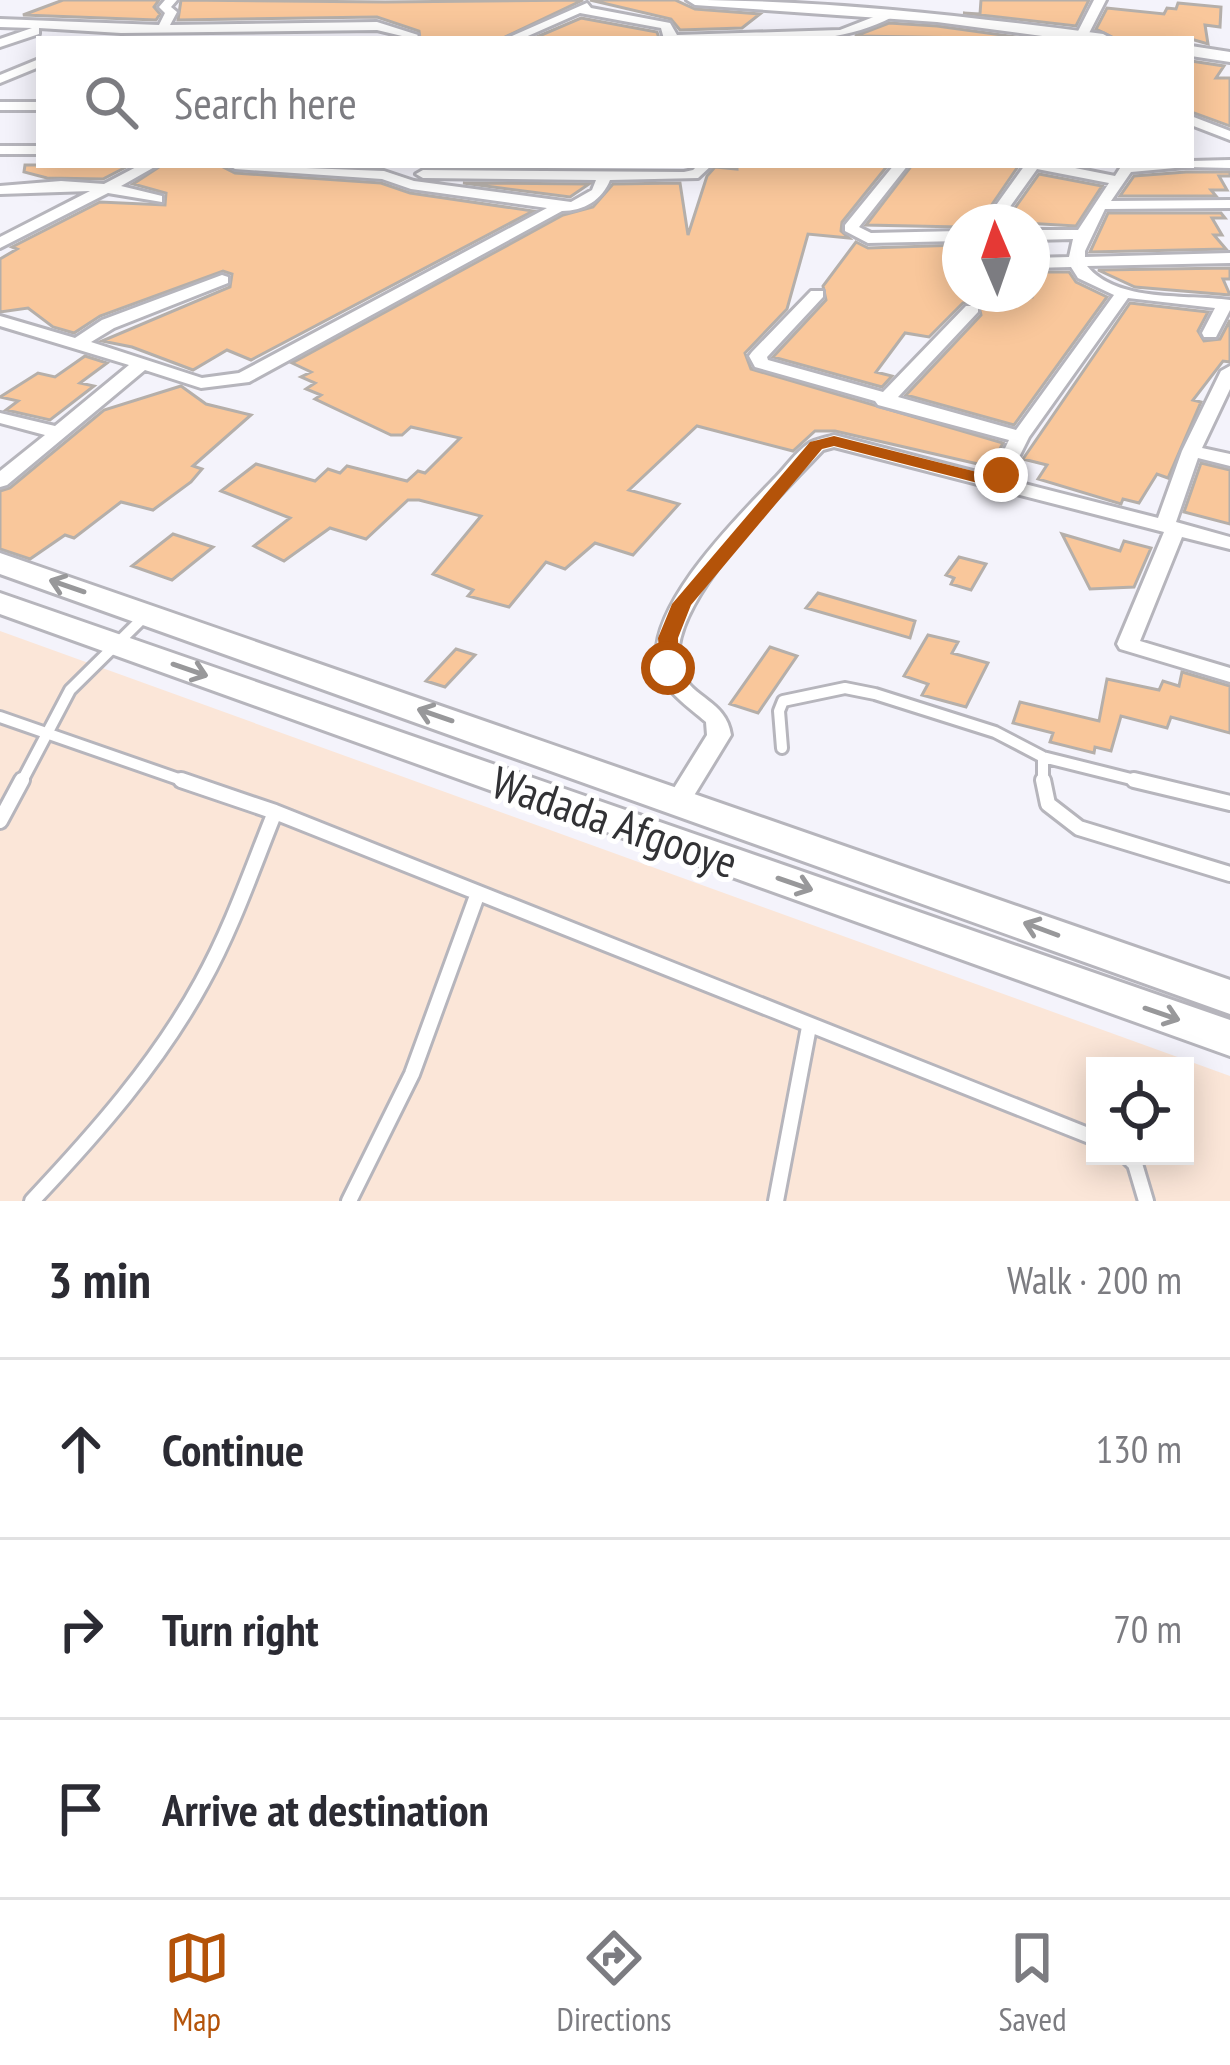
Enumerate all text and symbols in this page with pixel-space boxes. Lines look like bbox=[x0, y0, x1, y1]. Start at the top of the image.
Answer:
search box bbox=[36, 36, 1194, 168]
icon: search bbox=[78, 69, 144, 135]
text: Search here bbox=[174, 73, 357, 131]
north arrow bbox=[942, 204, 1050, 312]
route end bbox=[974, 448, 1028, 502]
one-way arrow bbox=[49, 574, 86, 595]
route start bbox=[641, 641, 695, 695]
one-way arrow bbox=[170, 661, 207, 682]
one-way arrow bbox=[418, 703, 455, 724]
street label: Wadada Afgooye bbox=[485, 752, 745, 890]
one-way arrow bbox=[775, 875, 812, 896]
one-way arrow bbox=[1023, 917, 1060, 938]
one-way arrow bbox=[1143, 1005, 1180, 1026]
map controls bbox=[1086, 1057, 1194, 1165]
button: locate bbox=[1086, 1057, 1194, 1165]
text: 3 min bbox=[48, 1246, 151, 1312]
text: Walk · 200 m bbox=[1007, 1254, 1182, 1305]
icon: ahead bbox=[48, 1416, 114, 1482]
text: Continue bbox=[162, 1420, 304, 1478]
text: 130 m bbox=[1096, 1423, 1182, 1474]
icon: right bbox=[48, 1596, 114, 1662]
text: Turn right bbox=[162, 1600, 319, 1658]
text: 70 m bbox=[1113, 1603, 1182, 1654]
icon: arrive bbox=[48, 1776, 114, 1842]
text: Arrive at destination bbox=[162, 1780, 489, 1838]
tab: Map bbox=[164, 1925, 230, 2040]
tab: Directions bbox=[557, 1925, 671, 2040]
tab: Saved bbox=[998, 1925, 1066, 2040]

